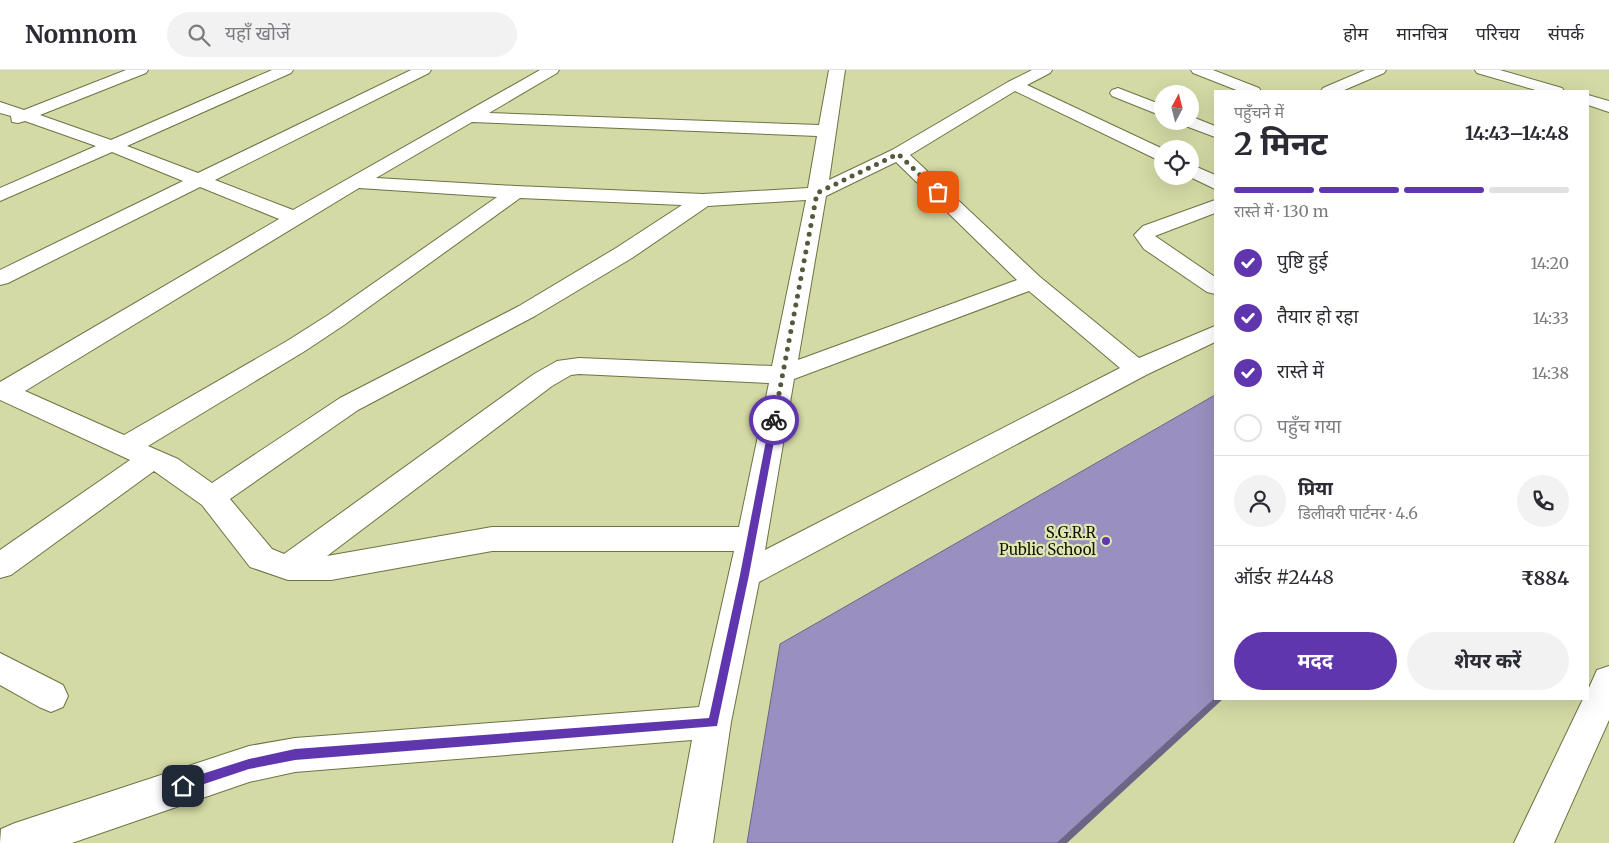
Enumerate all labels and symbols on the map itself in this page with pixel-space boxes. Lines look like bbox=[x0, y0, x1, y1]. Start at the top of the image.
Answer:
north arrow bbox=[1154, 85, 1199, 130]
pin bbox=[917, 171, 959, 213]
courier bbox=[749, 395, 799, 445]
place label: S.G.R.R Public School bbox=[999, 523, 1097, 559]
marker: S.G.R.R Public School bbox=[1100, 535, 1112, 547]
pin bbox=[162, 765, 204, 807]

